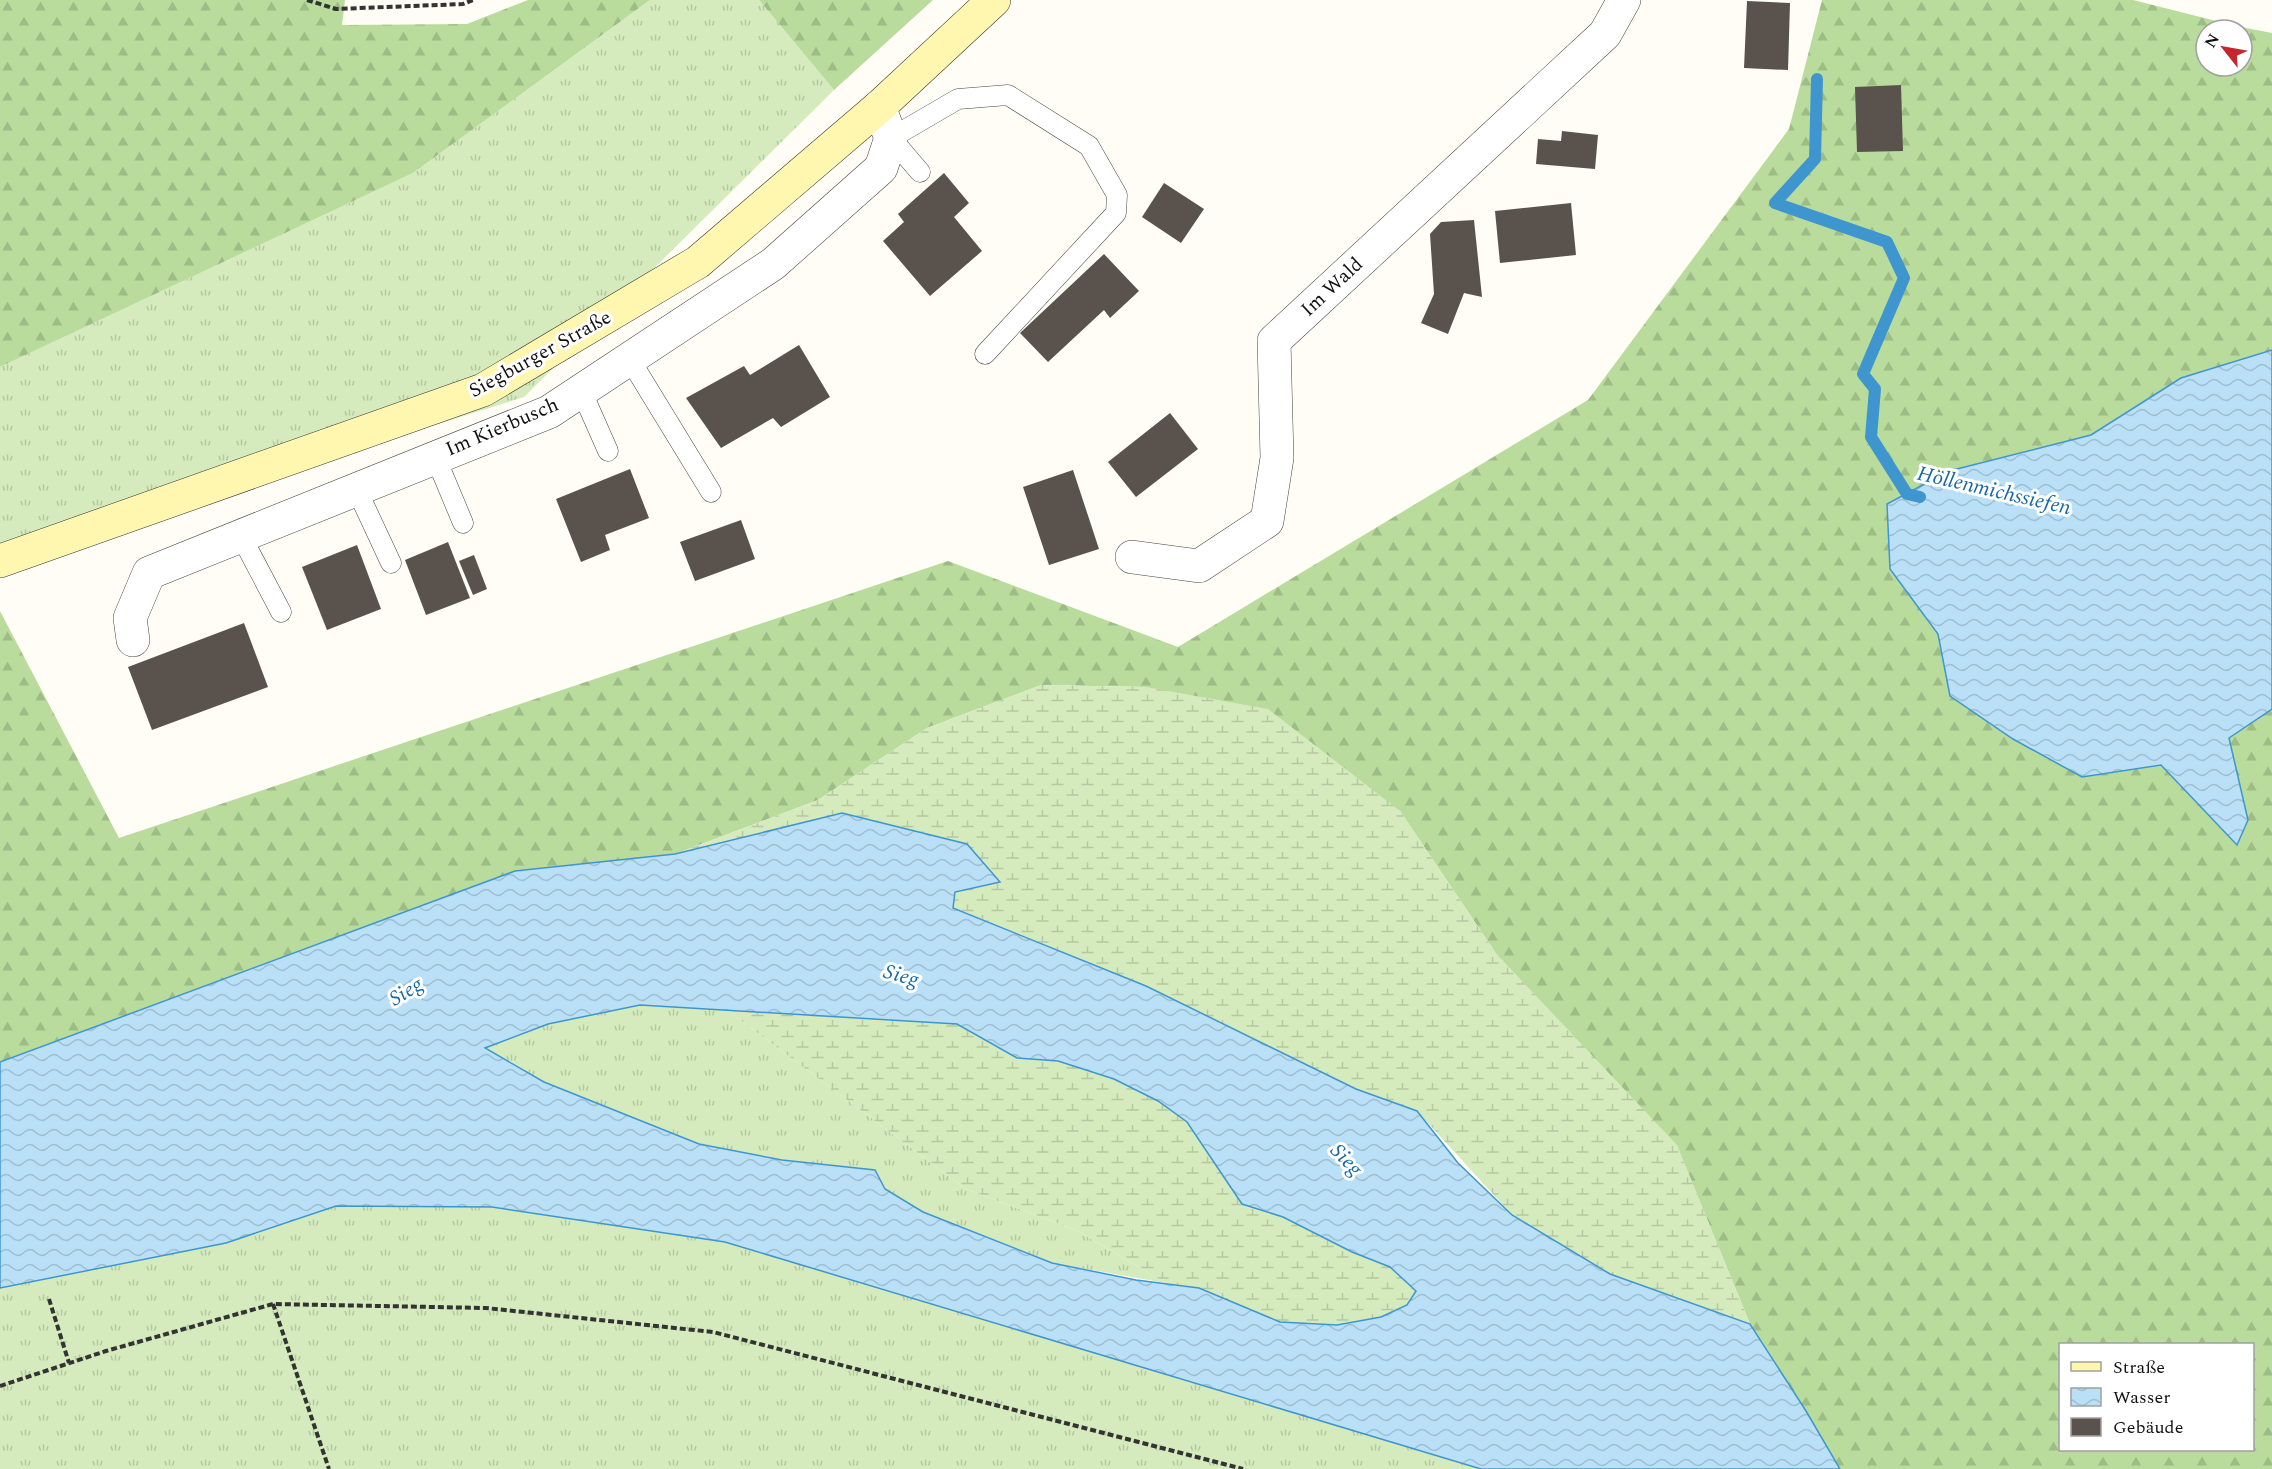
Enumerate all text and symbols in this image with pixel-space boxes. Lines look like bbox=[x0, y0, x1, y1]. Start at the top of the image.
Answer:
north arrow bbox=[2194, 18, 2254, 78]
text: N bbox=[2198, 29, 2226, 53]
street label: Im Wald bbox=[1294, 250, 1370, 324]
street label: Siegburger Straße bbox=[463, 302, 617, 406]
street label: Im Kierbusch bbox=[441, 390, 563, 464]
water label: Höllenmichssiefen bbox=[1914, 458, 2074, 524]
water label: Sieg bbox=[880, 956, 923, 996]
water label: Sieg bbox=[383, 969, 430, 1015]
water label: Sieg bbox=[1322, 1136, 1370, 1184]
legend bbox=[2059, 1343, 2254, 1451]
text: Straße bbox=[2113, 1354, 2165, 1381]
text: Wasser bbox=[2113, 1384, 2170, 1411]
text: Gebäude bbox=[2113, 1414, 2183, 1441]

